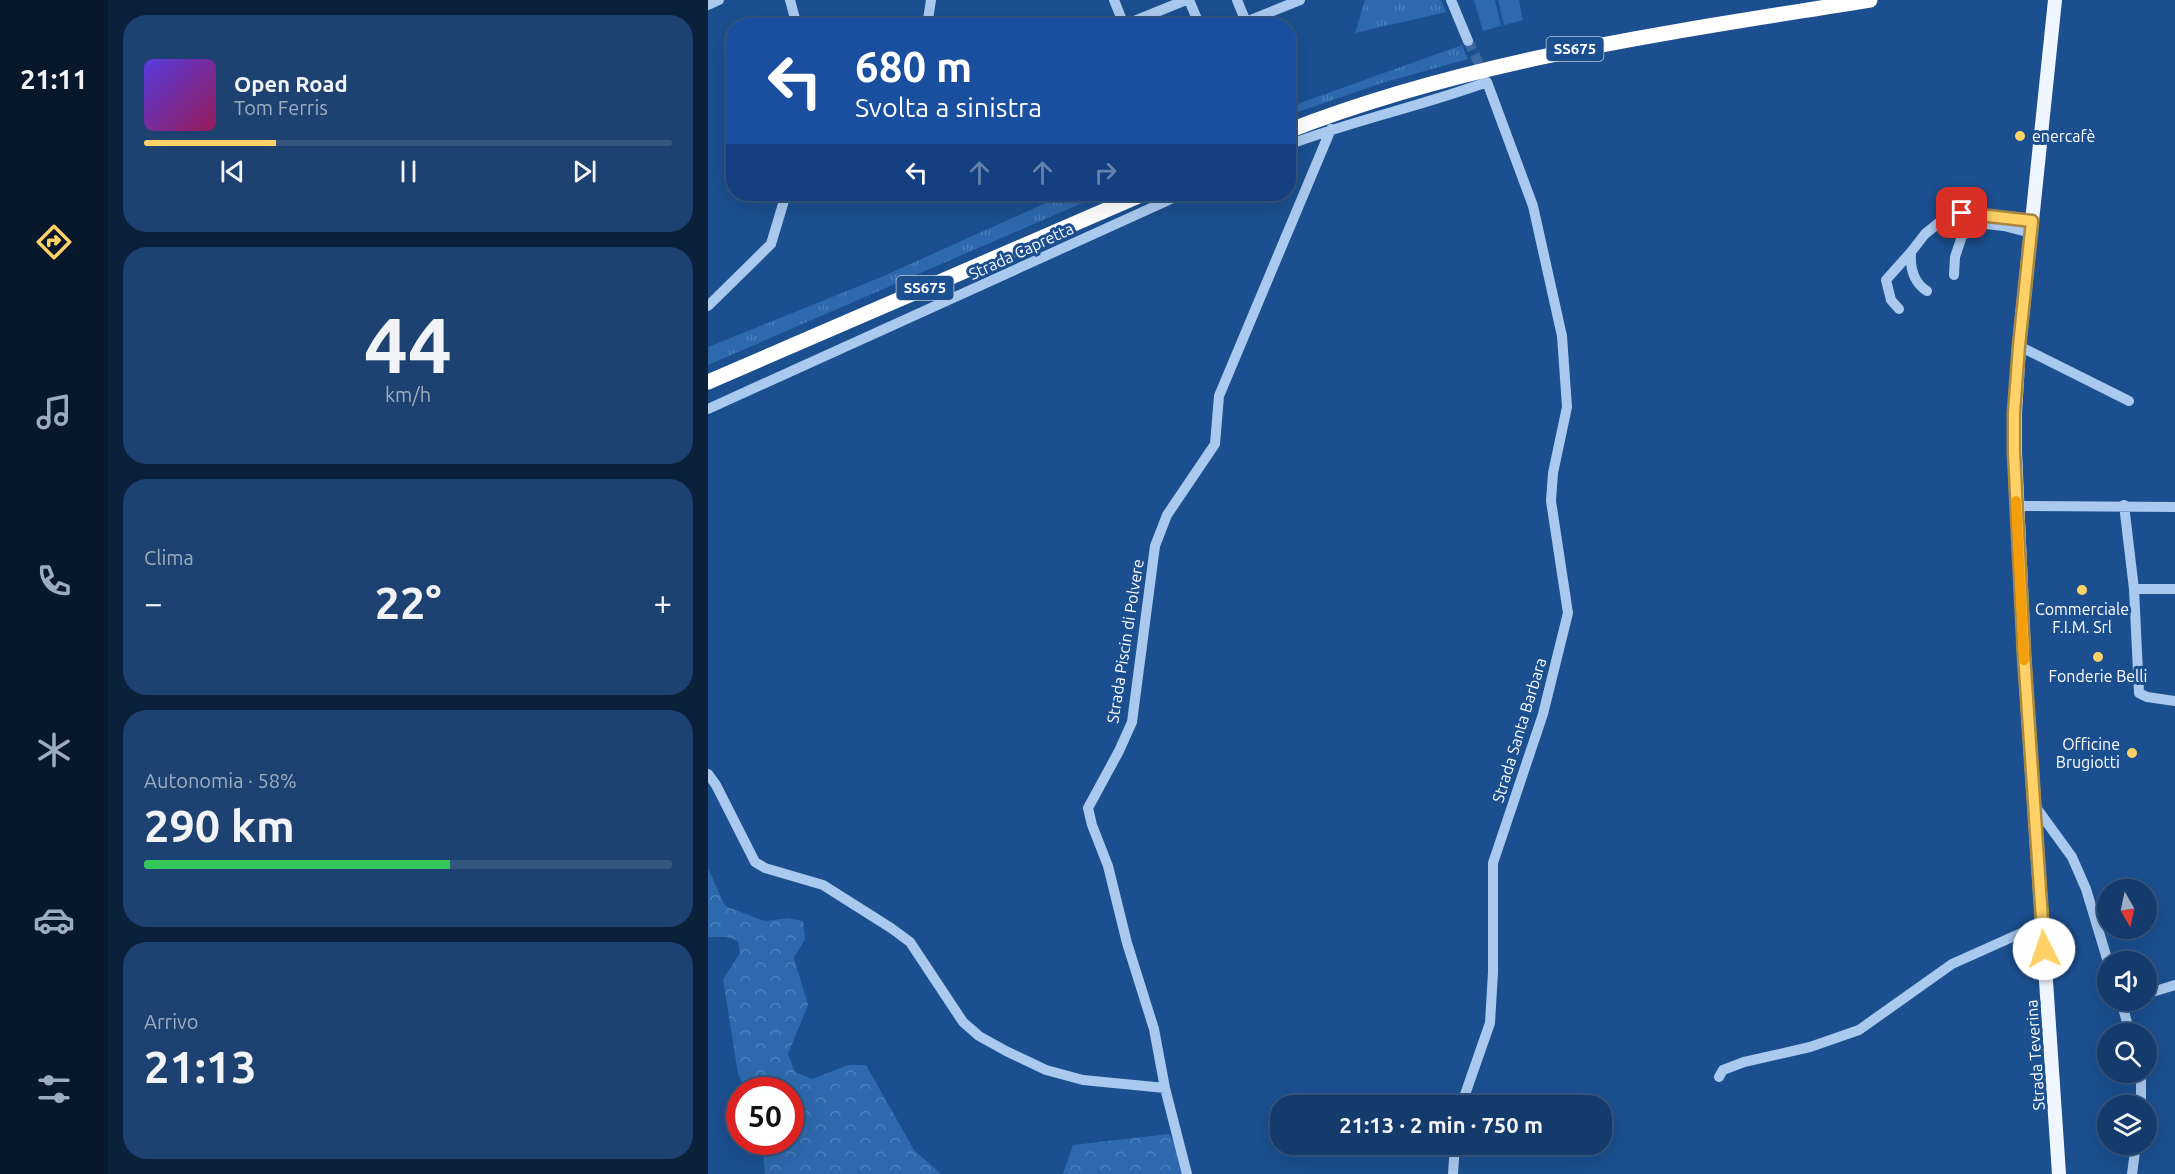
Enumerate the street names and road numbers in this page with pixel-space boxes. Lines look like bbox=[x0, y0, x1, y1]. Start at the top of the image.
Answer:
road number: SS675 bbox=[1546, 37, 1604, 61]
street label: Strada Capretta bbox=[966, 219, 1076, 283]
road number: SS675 bbox=[896, 276, 954, 300]
street label: Strada Piscin di Polvere bbox=[1103, 558, 1147, 724]
street label: Strada Santa Barbara bbox=[1488, 655, 1550, 805]
street label: Strada Teverina bbox=[2022, 999, 2048, 1111]

